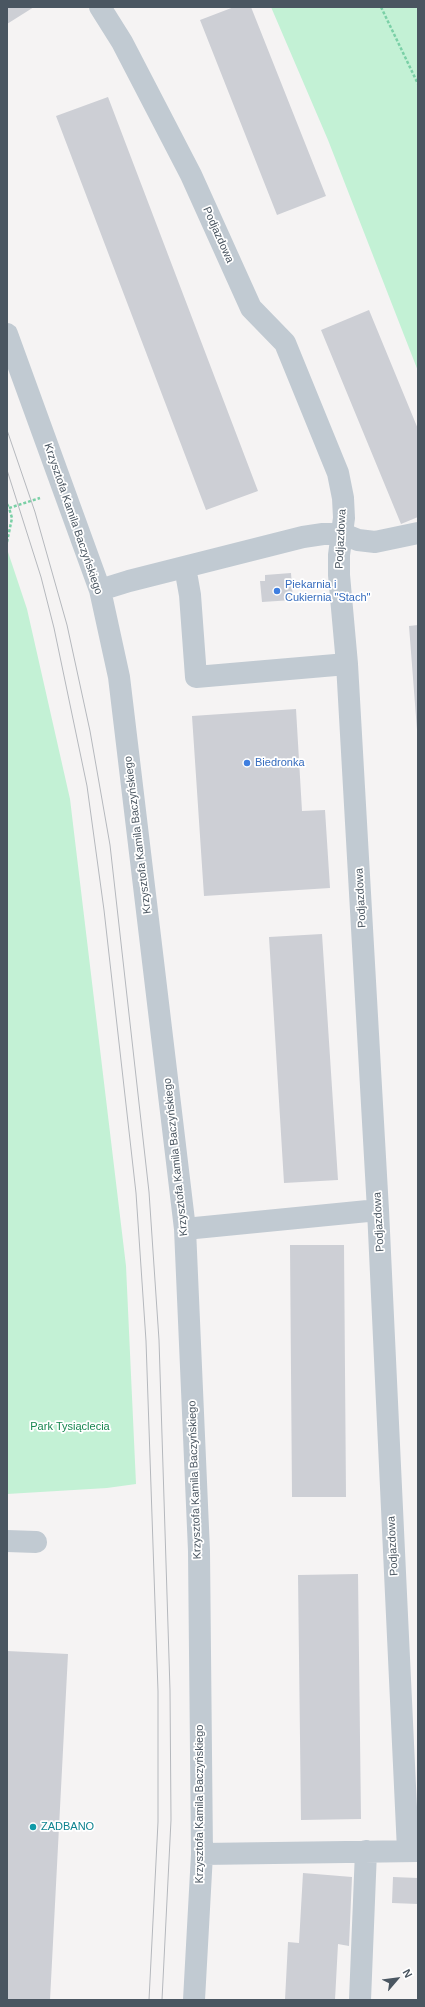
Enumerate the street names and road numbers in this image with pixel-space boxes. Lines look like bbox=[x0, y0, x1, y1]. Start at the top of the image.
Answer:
street label: Podjazdowa bbox=[200, 205, 236, 265]
street label: Krzysztofa Kamila Baczyńskiego bbox=[41, 442, 105, 596]
street label: Podjazdowa bbox=[333, 509, 349, 569]
street label: Krzysztofa Kamila Baczyńskiego bbox=[122, 755, 154, 915]
street label: Podjazdowa bbox=[353, 868, 369, 928]
street label: Krzysztofa Kamila Baczyńskiego bbox=[161, 1077, 191, 1237]
street label: Podjazdowa bbox=[371, 1192, 387, 1252]
street label: Krzysztofa Kamila Baczyńskiego bbox=[186, 1400, 204, 1560]
street label: Podjazdowa bbox=[385, 1516, 401, 1576]
street label: Krzysztofa Kamila Baczyńskiego bbox=[193, 1725, 207, 1883]

